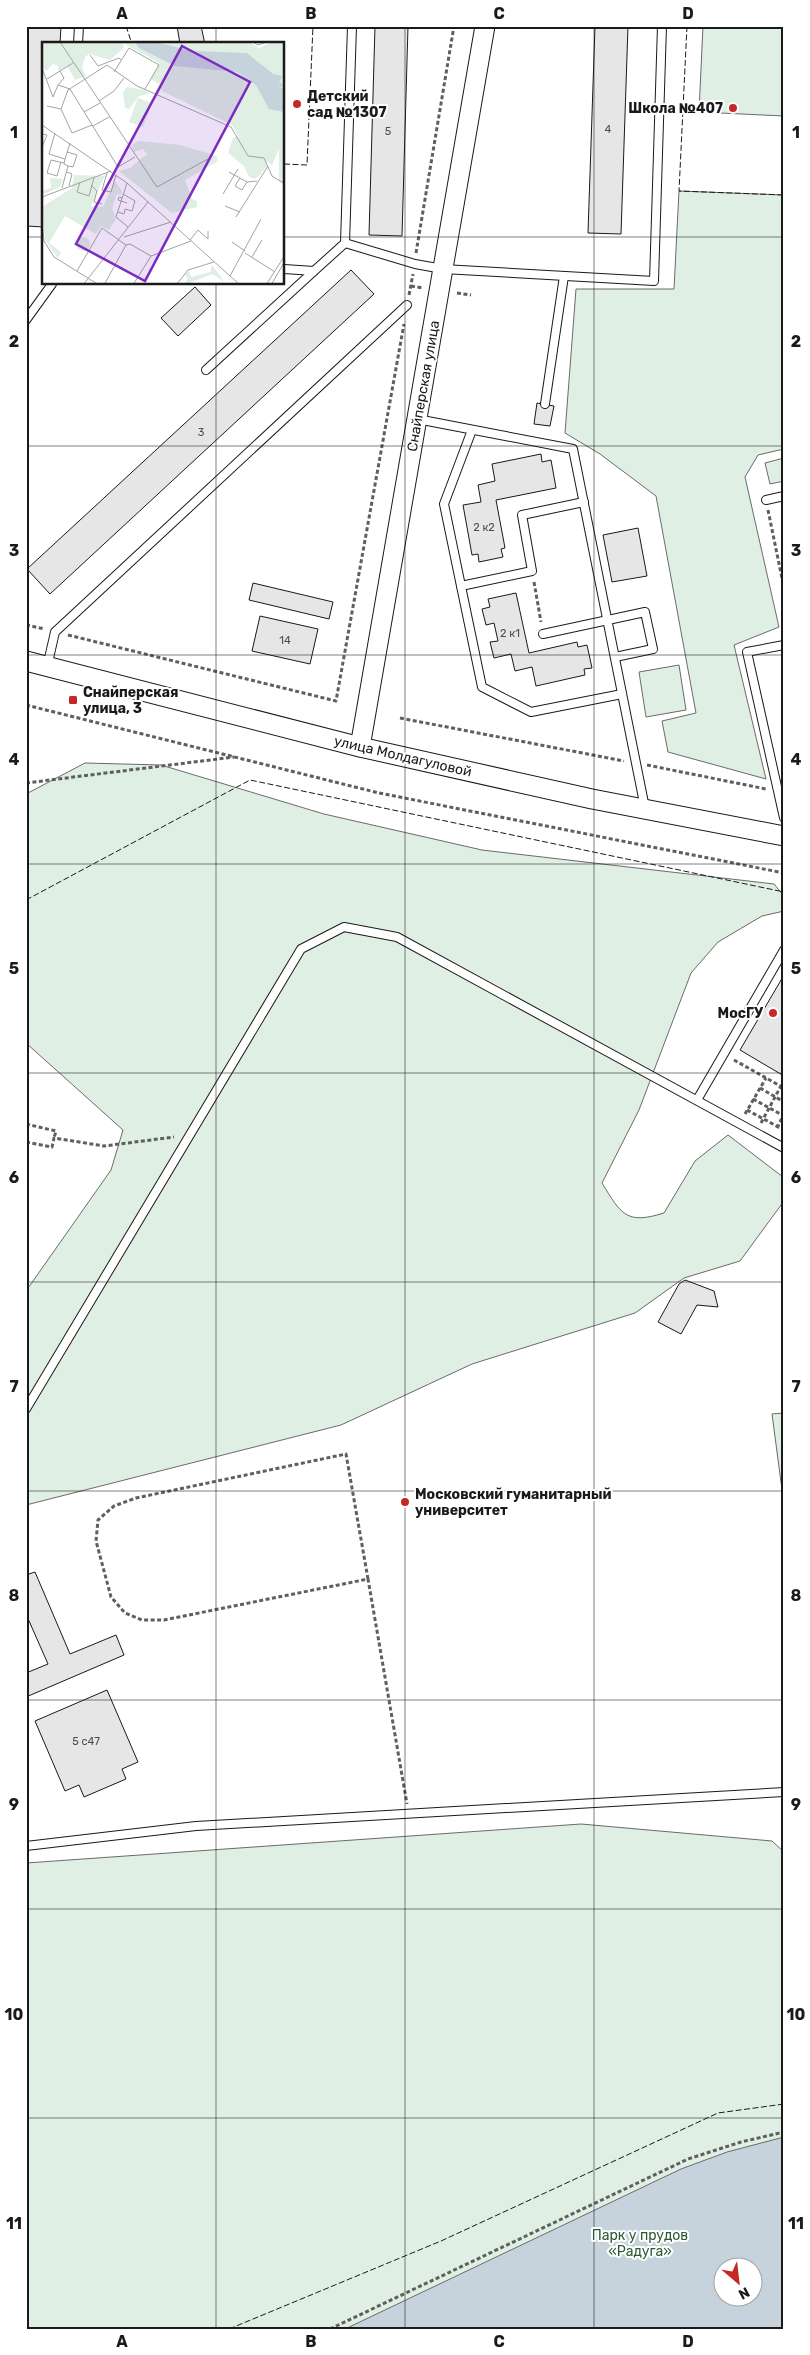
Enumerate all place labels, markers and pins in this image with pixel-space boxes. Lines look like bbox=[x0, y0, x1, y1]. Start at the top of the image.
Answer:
place label: Детский сад №1307 bbox=[307, 88, 387, 121]
marker: Детский сад №1307 bbox=[291, 98, 303, 110]
place label: Школа №407 bbox=[628, 100, 723, 117]
marker: Школа №407 bbox=[727, 102, 739, 114]
place label: Снайперская улица, 3 bbox=[83, 684, 178, 717]
marker: Снайперская улица, 3 bbox=[67, 694, 79, 706]
place label: МосГУ bbox=[718, 1005, 764, 1022]
marker: МосГУ bbox=[767, 1007, 779, 1019]
place label: Московский гуманитарный университет bbox=[415, 1486, 611, 1519]
marker: Московский гуманитарный университет bbox=[399, 1496, 411, 1508]

